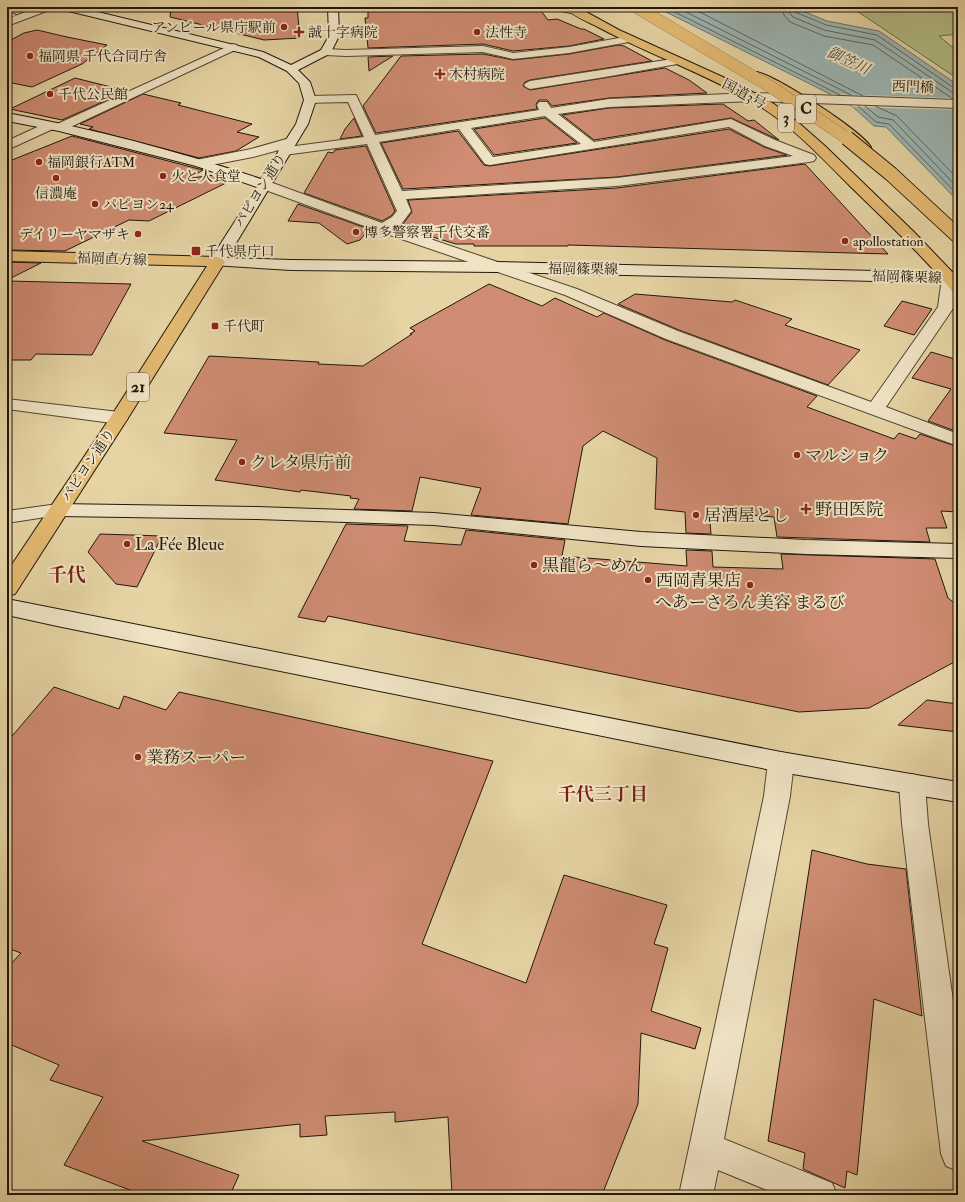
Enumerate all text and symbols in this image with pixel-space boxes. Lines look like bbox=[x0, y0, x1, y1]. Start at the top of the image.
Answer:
place label: アンピール県庁駅前 bbox=[151, 19, 276, 36]
marker: アンピール県庁駅前 bbox=[279, 22, 289, 32]
place label: 誠十字病院 bbox=[308, 24, 378, 41]
place label: 法性寺 bbox=[485, 24, 527, 41]
marker: 誠十字病院 bbox=[293, 26, 305, 38]
marker: 法性寺 bbox=[472, 27, 482, 37]
water label: 御笠川 bbox=[824, 43, 874, 80]
place label: 福岡県 千代合同庁舎 bbox=[38, 48, 167, 65]
marker: 福岡県 千代合同庁舎 bbox=[25, 51, 35, 61]
place label: 木村病院 bbox=[449, 66, 505, 83]
marker: 木村病院 bbox=[434, 68, 446, 80]
street label: 国道3号 bbox=[719, 75, 769, 113]
street label: 西門橋 bbox=[892, 78, 934, 96]
place label: 千代公民館 bbox=[58, 86, 128, 103]
marker: 千代公民館 bbox=[45, 89, 55, 99]
road number: C bbox=[796, 95, 816, 123]
road number: 3 bbox=[778, 104, 794, 132]
street label: パピヨン通り bbox=[231, 150, 289, 230]
place label: 福岡銀行ATM bbox=[47, 154, 136, 171]
marker: 福岡銀行ATM bbox=[34, 157, 44, 167]
place label: 火と人食堂 bbox=[171, 168, 241, 185]
marker: 火と人食堂 bbox=[158, 171, 168, 181]
marker: 信濃庵 bbox=[51, 173, 61, 183]
place label: 信濃庵 bbox=[35, 185, 77, 202]
place label: パピヨン24 bbox=[103, 196, 175, 213]
marker: パピヨン24 bbox=[90, 199, 100, 209]
place label: 博多警察署千代交番 bbox=[364, 224, 490, 241]
place label: デイリーヤマザキ bbox=[19, 226, 130, 243]
marker: 博多警察署千代交番 bbox=[351, 227, 361, 237]
marker: デイリーヤマザキ bbox=[133, 229, 143, 239]
place label: apollostation bbox=[853, 233, 924, 251]
marker: apollostation bbox=[840, 236, 850, 246]
place label: 千代県庁口 bbox=[205, 243, 275, 260]
marker: 千代県庁口 bbox=[190, 245, 202, 257]
street label: 福岡直方線 bbox=[77, 249, 147, 269]
street label: 福岡篠栗線 bbox=[548, 260, 618, 278]
street label: 福岡篠栗線 bbox=[872, 267, 942, 287]
place label: 千代町 bbox=[223, 318, 265, 335]
marker: 千代町 bbox=[210, 321, 220, 331]
road number: 21 bbox=[127, 373, 149, 401]
street label: パピヨン通り bbox=[57, 425, 119, 505]
place label: マルショク bbox=[805, 445, 889, 466]
marker: マルショク bbox=[792, 450, 802, 460]
place label: クレタ県庁前 bbox=[250, 452, 351, 473]
marker: クレタ県庁前 bbox=[237, 457, 247, 467]
place label: 野田医院 bbox=[815, 499, 883, 520]
marker: 野田医院 bbox=[800, 503, 812, 515]
place label: 居酒屋とし bbox=[704, 505, 789, 526]
marker: 居酒屋とし bbox=[691, 510, 701, 520]
place label: La Fée Bleue bbox=[135, 534, 224, 555]
marker: La Fée Bleue bbox=[122, 539, 132, 549]
place label: 黒龍ら〜めん bbox=[542, 555, 644, 576]
marker: 黒龍ら〜めん bbox=[529, 560, 539, 570]
district label: 千代 bbox=[48, 563, 86, 587]
place label: 西岡青果店 bbox=[656, 570, 741, 591]
marker: 西岡青果店 bbox=[643, 575, 653, 585]
marker: へあーさろん美容 まるび bbox=[745, 580, 755, 590]
place label: へあーさろん美容 まるび bbox=[655, 592, 845, 613]
place label: 業務スーパー bbox=[146, 747, 246, 768]
marker: 業務スーパー bbox=[133, 752, 143, 762]
district label: 千代三丁目 bbox=[558, 783, 648, 806]

